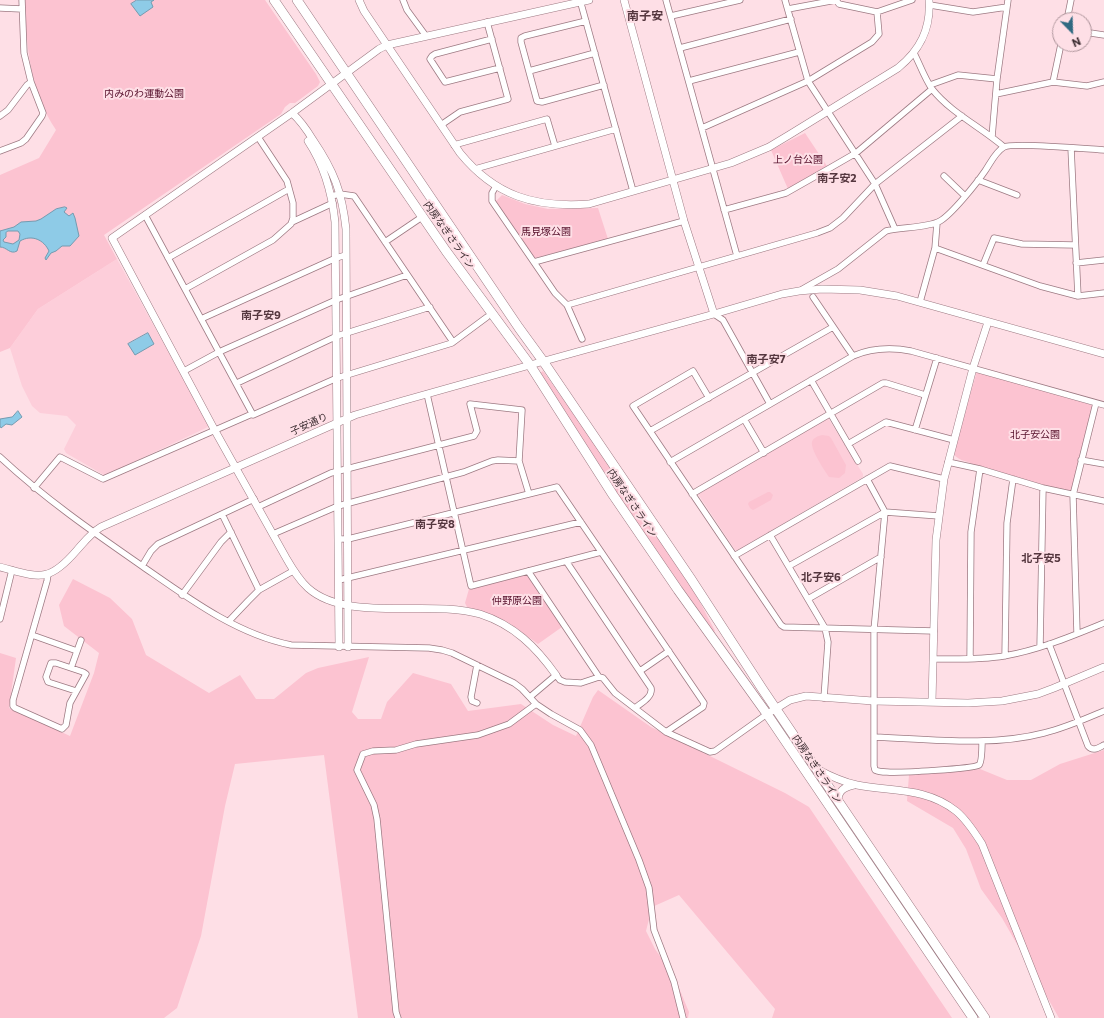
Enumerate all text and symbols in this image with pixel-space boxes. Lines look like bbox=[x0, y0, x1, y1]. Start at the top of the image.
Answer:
district label: 南子安 bbox=[627, 9, 663, 23]
north arrow bbox=[1052, 12, 1092, 52]
text: N bbox=[1070, 35, 1083, 50]
park label: 内みのわ運動公園 bbox=[104, 88, 184, 100]
park label: 上ノ台公園 bbox=[773, 154, 823, 166]
district label: 南子安2 bbox=[817, 171, 857, 185]
street label: 内房なぎさライン bbox=[421, 199, 477, 271]
park label: 馬見塚公園 bbox=[521, 226, 571, 238]
district label: 南子安9 bbox=[241, 308, 281, 322]
district label: 南子安7 bbox=[746, 352, 786, 366]
street label: 子安通り bbox=[288, 410, 330, 438]
park label: 北子安公園 bbox=[1010, 429, 1060, 441]
street label: 内房なぎさライン bbox=[605, 466, 659, 540]
district label: 南子安8 bbox=[415, 517, 455, 531]
district label: 北子安5 bbox=[1021, 551, 1061, 565]
district label: 北子安6 bbox=[801, 570, 841, 584]
park label: 仲野原公園 bbox=[492, 595, 542, 607]
street label: 内房なぎさライン bbox=[790, 732, 844, 806]

